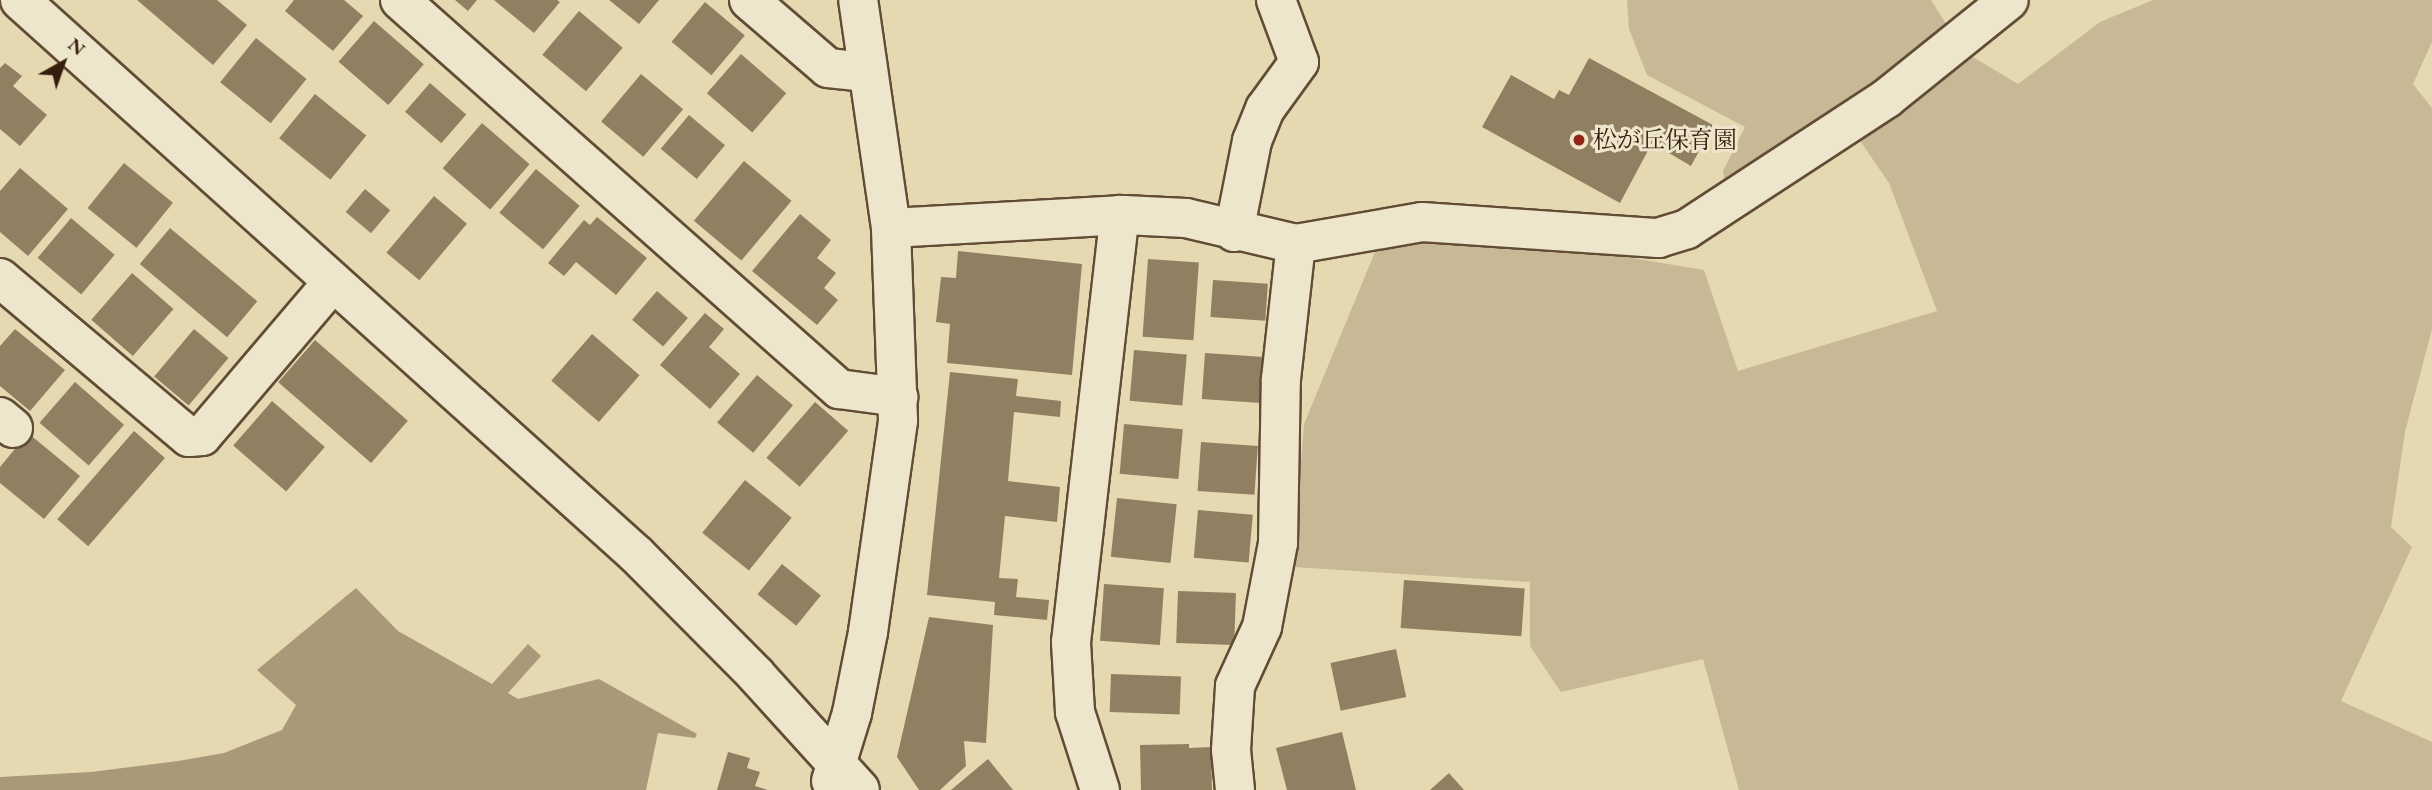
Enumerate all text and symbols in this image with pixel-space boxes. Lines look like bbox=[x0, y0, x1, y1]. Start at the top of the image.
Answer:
north arrow bbox=[28, 28, 98, 98]
text: N bbox=[63, 32, 91, 61]
place label: 松が丘保育園 bbox=[1593, 126, 1737, 154]
marker: 松が丘保育園 bbox=[1571, 132, 1587, 148]

